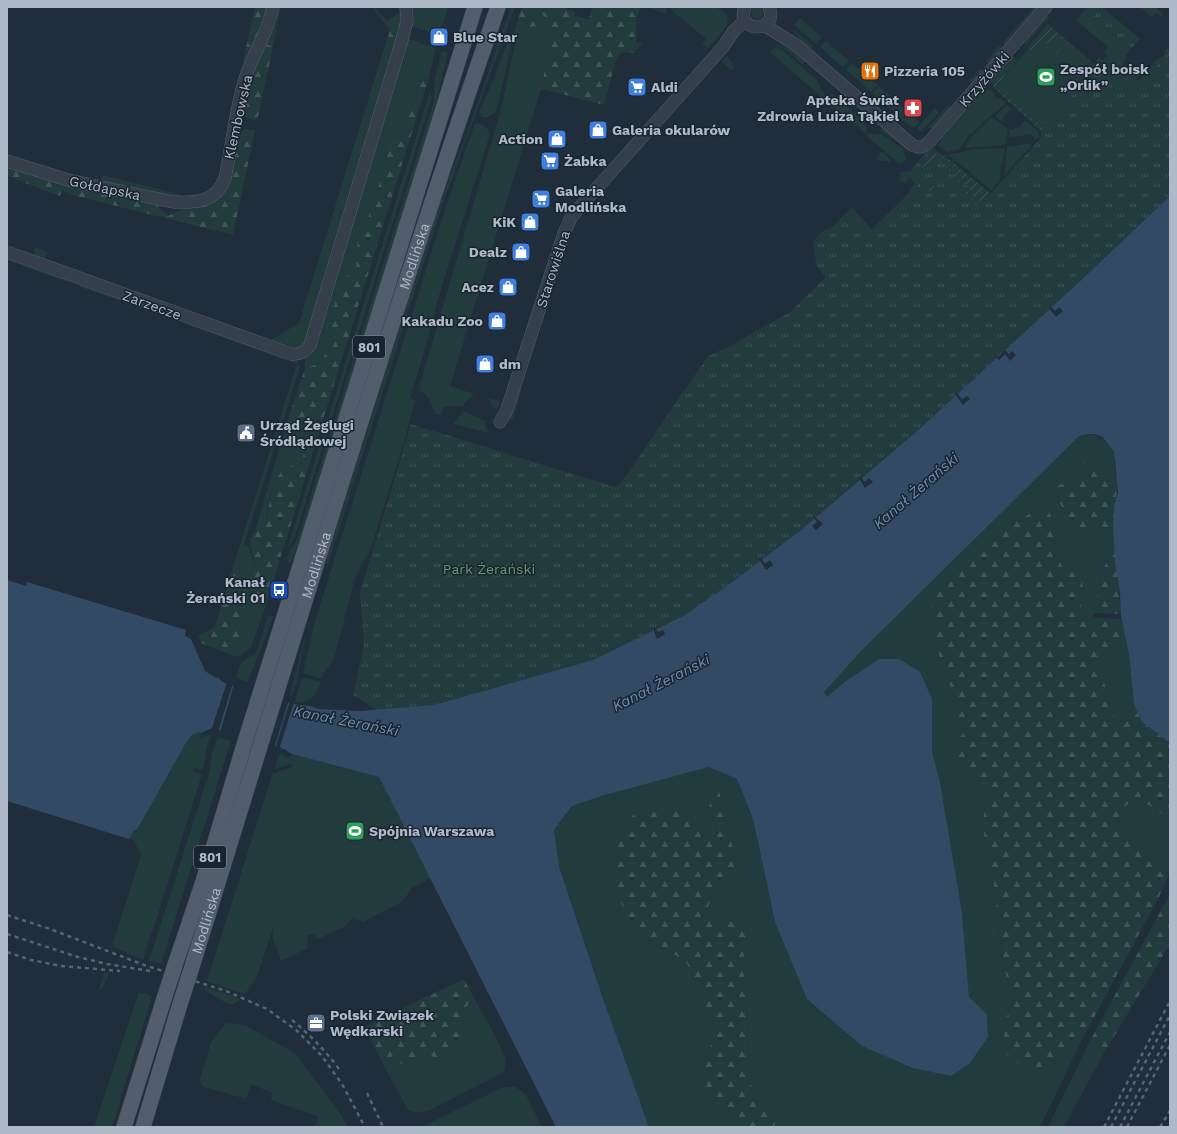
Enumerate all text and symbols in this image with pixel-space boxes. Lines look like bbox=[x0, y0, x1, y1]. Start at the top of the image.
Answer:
shop icon: Blue Star bbox=[428, 26, 450, 48]
place label: Blue Star bbox=[453, 29, 517, 45]
street label: Krzyżówki bbox=[955, 48, 1013, 110]
restaurant icon: Pizzeria 105 bbox=[859, 60, 881, 82]
place label: Zespół boisk „Orlik” bbox=[1060, 61, 1149, 93]
place label: Pizzeria 105 bbox=[884, 63, 965, 79]
sports icon: Zespół boisk „Orlik” bbox=[1035, 66, 1057, 88]
street label: Klembowska bbox=[220, 73, 256, 161]
supermarket icon: Aldi bbox=[626, 76, 648, 98]
place label: Aldi bbox=[651, 79, 678, 95]
place label: Apteka Świat Zdrowia Luiza Tąkiel bbox=[757, 92, 899, 124]
pharmacy icon: Apteka Świat Zdrowia Luiza Tąkiel bbox=[902, 97, 924, 119]
shop icon: Galeria okularów bbox=[587, 119, 609, 141]
place label: Galeria okularów bbox=[612, 122, 731, 138]
shop icon: Action bbox=[546, 128, 568, 150]
place label: Action bbox=[499, 131, 543, 147]
supermarket icon: Żabka bbox=[539, 150, 561, 172]
place label: Żabka bbox=[564, 153, 607, 169]
street label: Gołdapska bbox=[68, 173, 142, 203]
place label: Galeria Modlińska bbox=[555, 183, 627, 215]
supermarket icon: Galeria Modlińska bbox=[530, 188, 552, 210]
shop icon: KiK bbox=[519, 211, 541, 233]
place label: KiK bbox=[493, 214, 516, 230]
street label: Modlińska bbox=[396, 221, 433, 291]
street label: Starowiślna bbox=[533, 228, 573, 310]
shop icon: Dealz bbox=[510, 241, 532, 263]
place label: Dealz bbox=[469, 244, 507, 260]
shop icon: Acez bbox=[497, 276, 519, 298]
place label: Acez bbox=[461, 279, 494, 295]
street label: Zarzecze bbox=[121, 287, 183, 323]
shop icon: Kakadu Zoo bbox=[486, 310, 508, 332]
place label: Kakadu Zoo bbox=[402, 313, 483, 329]
road number: 801 bbox=[353, 336, 385, 358]
shop icon: dm bbox=[474, 353, 496, 375]
place label: dm bbox=[499, 356, 521, 372]
place label: Urząd Żeglugi Śródlądowej bbox=[260, 417, 354, 449]
public building icon: Urząd Żeglugi Śródlądowej bbox=[235, 422, 257, 444]
water label: Kanał Żerański bbox=[870, 448, 963, 533]
street label: Modlińska bbox=[298, 530, 334, 600]
park label: Park Żerański bbox=[443, 561, 535, 577]
place label: Kanał Żerański 01 bbox=[186, 574, 265, 606]
bus stop icon: Kanał Żerański 01 bbox=[268, 579, 290, 601]
water label: Kanał Żerański bbox=[609, 650, 714, 715]
water label: Kanał Żerański bbox=[292, 702, 401, 740]
sports icon: Spójnia Warszawa bbox=[344, 820, 366, 842]
place label: Spójnia Warszawa bbox=[369, 823, 495, 839]
road number: 801 bbox=[194, 846, 226, 868]
street label: Modlińska bbox=[188, 885, 224, 956]
place label: Polski Związek Wędkarski bbox=[330, 1007, 434, 1039]
office icon: Polski Związek Wędkarski bbox=[305, 1012, 327, 1034]

